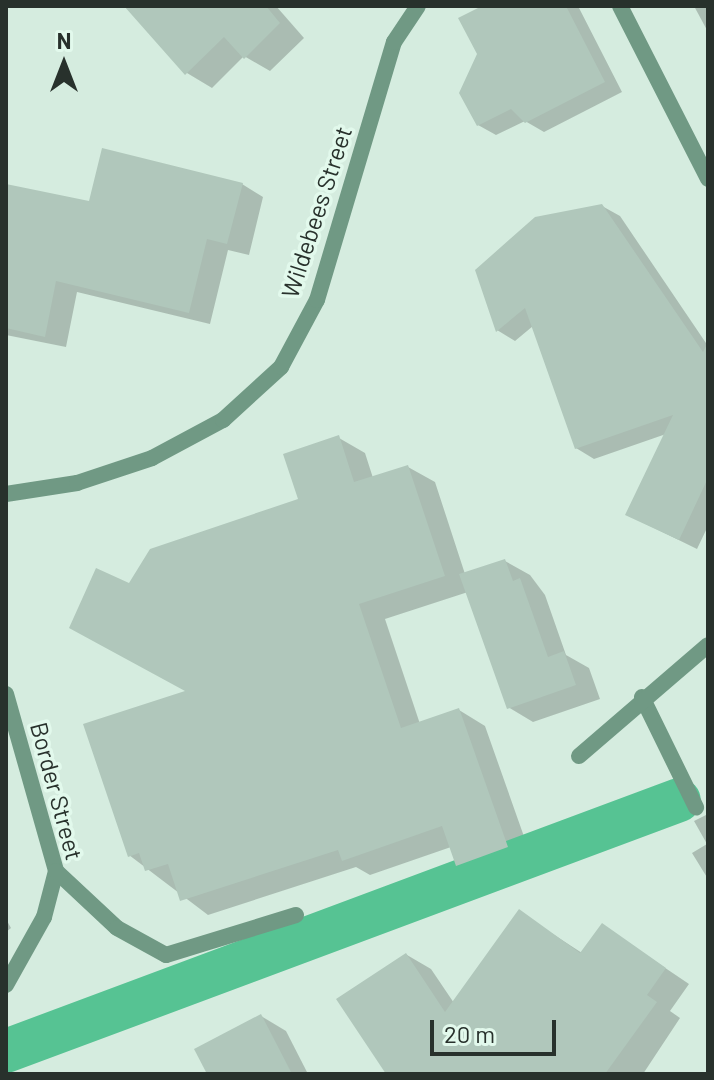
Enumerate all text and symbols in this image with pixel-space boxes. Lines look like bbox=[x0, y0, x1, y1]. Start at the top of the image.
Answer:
north arrow bbox=[24, 24, 104, 104]
text: N bbox=[57, 27, 71, 53]
street label: Wildebees Street bbox=[275, 123, 357, 301]
street label: Border Street bbox=[25, 719, 89, 863]
scale bar bbox=[434, 1004, 560, 1054]
text: 20 m bbox=[444, 1019, 495, 1048]

